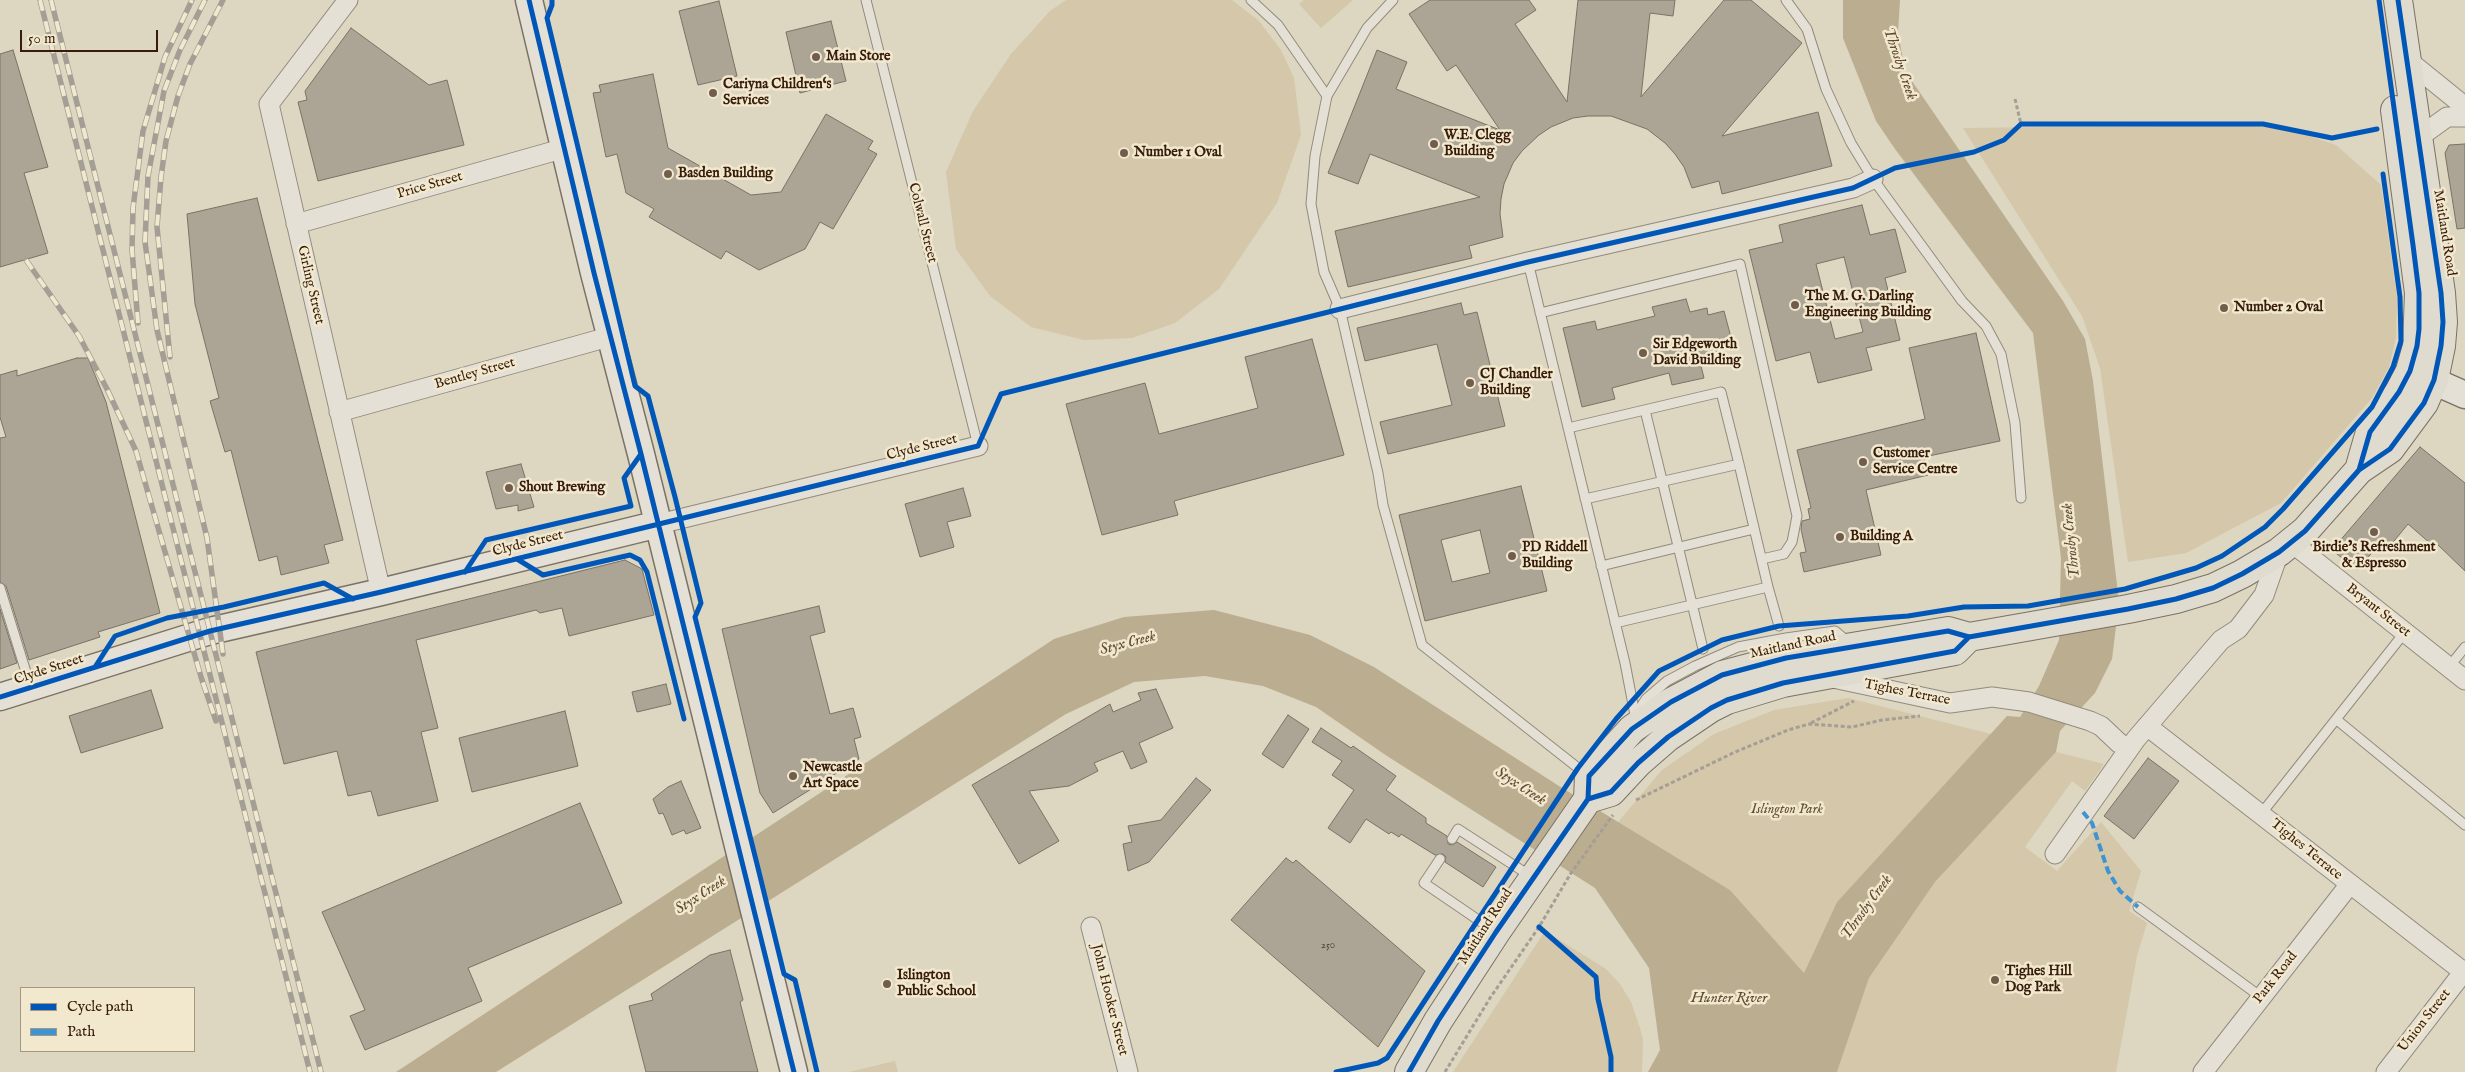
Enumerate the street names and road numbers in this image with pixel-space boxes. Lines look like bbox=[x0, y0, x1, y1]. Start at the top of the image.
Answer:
street label: Price Street bbox=[395, 169, 465, 203]
street label: Colwall Street bbox=[904, 181, 940, 265]
street label: Maitland Road bbox=[2429, 189, 2459, 277]
street label: Girling Street bbox=[293, 244, 327, 326]
street label: Bentley Street bbox=[433, 355, 517, 393]
street label: Clyde Street bbox=[885, 431, 959, 465]
street label: Clyde Street bbox=[491, 527, 565, 561]
street label: Bryant Street bbox=[2342, 581, 2414, 641]
street label: Maitland Road bbox=[1749, 629, 1837, 663]
street label: Clyde Street bbox=[12, 651, 86, 689]
street label: Tighes Terrace bbox=[1862, 676, 1952, 710]
street label: Tighes Terrace bbox=[2267, 816, 2345, 884]
street label: Maitland Road bbox=[1455, 886, 1517, 968]
street label: John Hooker Street bbox=[1087, 942, 1131, 1058]
street label: Park Road bbox=[2251, 949, 2301, 1007]
street label: Union Street bbox=[2395, 986, 2455, 1056]

